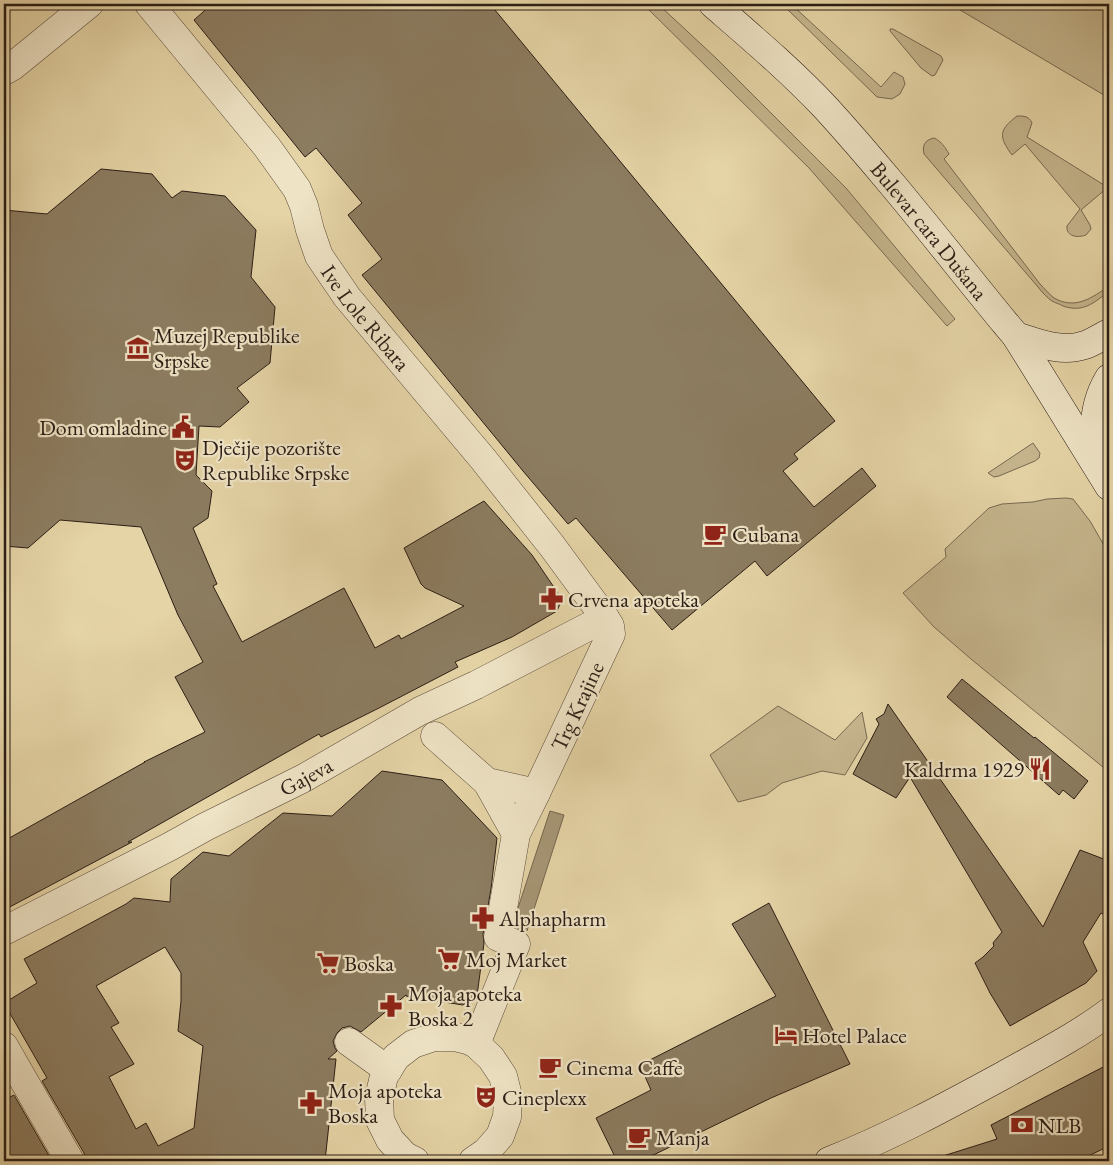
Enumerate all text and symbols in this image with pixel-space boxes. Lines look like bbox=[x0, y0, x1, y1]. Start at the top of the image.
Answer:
street label: Bulevar cara Dušana bbox=[864, 155, 995, 306]
street label: Ive Lole Ribara bbox=[314, 259, 417, 377]
place label: Muzej Republike Srpske bbox=[154, 321, 300, 375]
museum icon: Muzej Republike Srpske bbox=[125, 335, 151, 361]
place label: Dom omladine bbox=[39, 413, 167, 442]
public building icon: Dom omladine bbox=[170, 414, 196, 440]
place label: Dječije pozorište Republike Srpske bbox=[202, 433, 350, 487]
theatre icon: Dječije pozorište Republike Srpske bbox=[172, 447, 198, 473]
place label: Cubana bbox=[732, 520, 799, 549]
cafe icon: Cubana bbox=[702, 521, 728, 547]
place label: Crvena apoteka bbox=[568, 585, 699, 614]
pharmacy icon: Crvena apoteka bbox=[539, 586, 565, 612]
street label: Trg Krajine bbox=[544, 657, 611, 756]
street label: Gajeva bbox=[275, 751, 338, 803]
place label: Kaldrma 1929 bbox=[904, 755, 1024, 784]
restaurant icon: Kaldrma 1929 bbox=[1027, 756, 1053, 782]
place label: Alphapharm bbox=[498, 904, 606, 933]
pharmacy icon: Alphapharm bbox=[470, 905, 496, 931]
place label: Moj Market bbox=[466, 945, 567, 974]
supermarket icon: Moj Market bbox=[436, 946, 462, 972]
place label: Boska bbox=[344, 949, 394, 978]
supermarket icon: Boska bbox=[315, 950, 341, 976]
place label: Moja apoteka Boska 2 bbox=[408, 979, 522, 1033]
pharmacy icon: Moja apoteka Boska 2 bbox=[378, 993, 404, 1019]
place label: Hotel Palace bbox=[802, 1021, 907, 1050]
hotel icon: Hotel Palace bbox=[773, 1022, 799, 1048]
place label: Cinema Caffe bbox=[566, 1053, 683, 1082]
cafe icon: Cinema Caffe bbox=[537, 1054, 563, 1080]
place label: Moja apoteka Boska bbox=[328, 1076, 442, 1130]
place label: Cineplexx bbox=[502, 1083, 587, 1112]
theatre icon: Cineplexx bbox=[473, 1084, 499, 1110]
pharmacy icon: Moja apoteka Boska bbox=[298, 1090, 324, 1116]
place label: NLB bbox=[1038, 1111, 1081, 1140]
bank icon: NLB bbox=[1009, 1112, 1035, 1138]
place label: Manja bbox=[656, 1123, 710, 1152]
cafe icon: Manja bbox=[626, 1124, 652, 1150]

